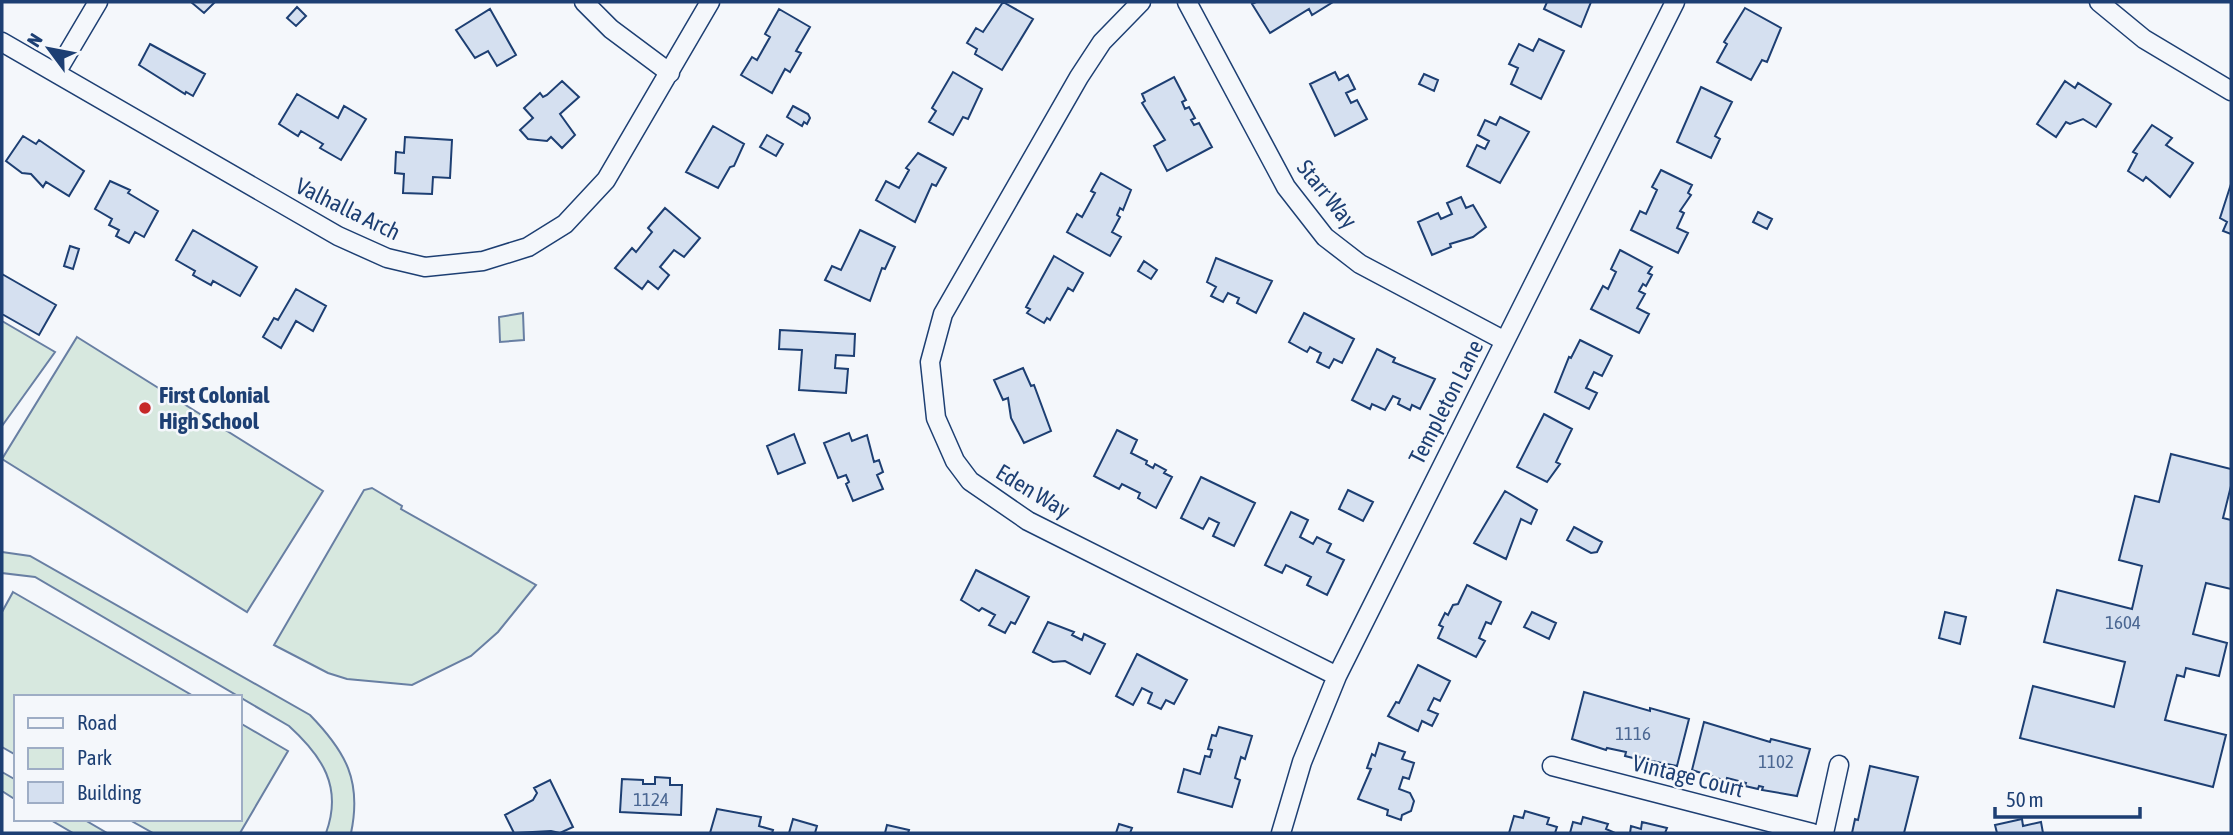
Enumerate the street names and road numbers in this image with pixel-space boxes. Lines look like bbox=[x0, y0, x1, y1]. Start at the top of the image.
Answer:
street label: Starr Way bbox=[1292, 155, 1362, 233]
street label: Valhalla Arch bbox=[292, 173, 404, 245]
street label: Templeton Lane bbox=[1404, 336, 1488, 468]
street label: Eden Way bbox=[991, 459, 1075, 523]
street label: Vintage Court bbox=[1630, 750, 1746, 802]

